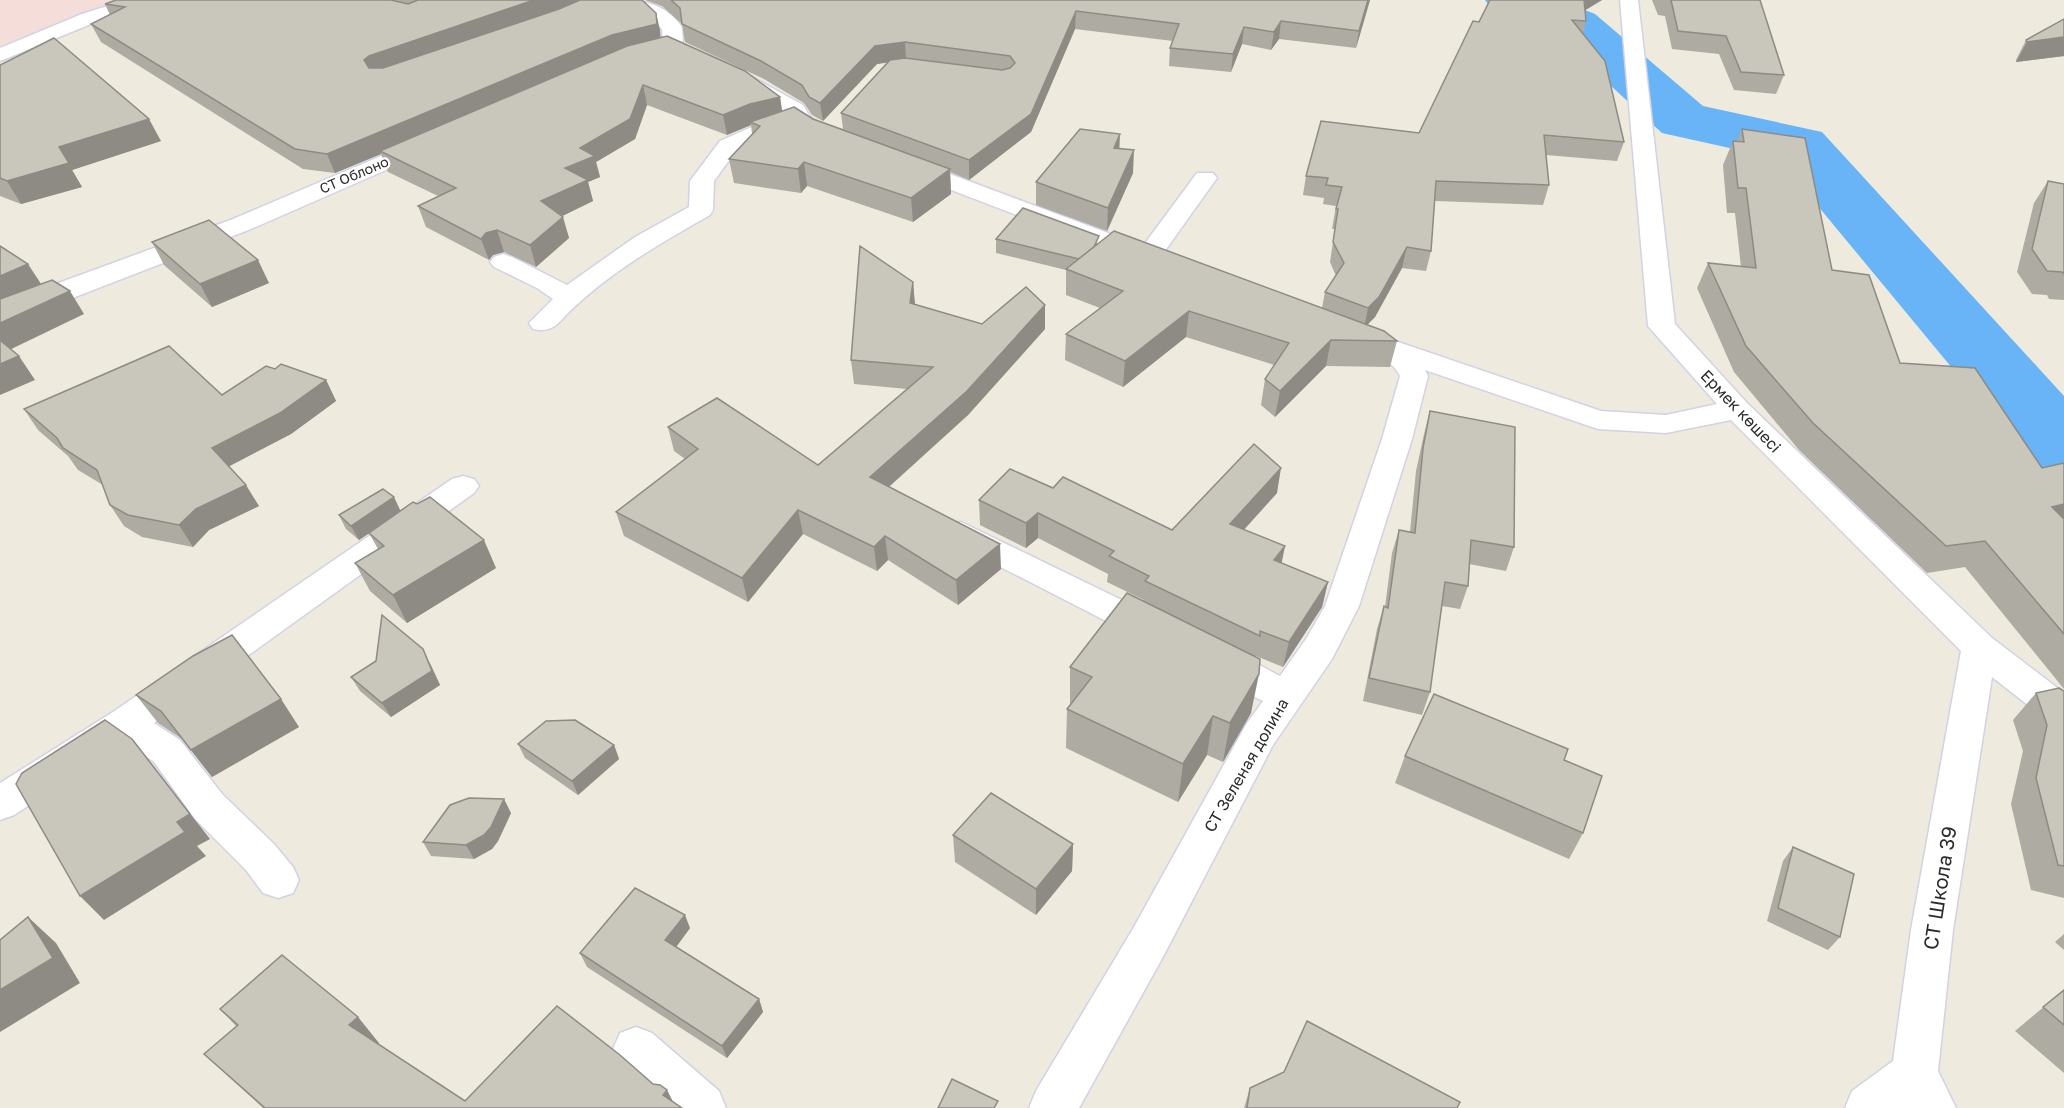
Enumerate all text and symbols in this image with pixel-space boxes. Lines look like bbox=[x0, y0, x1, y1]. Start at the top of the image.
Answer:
street label: СТ Облоно bbox=[317, 152, 391, 197]
street label: Ермек көшесі bbox=[1697, 365, 1785, 457]
street label: СТ Зеленая долина bbox=[1199, 694, 1293, 836]
street label: СТ Школа 39 bbox=[1917, 824, 1961, 951]

